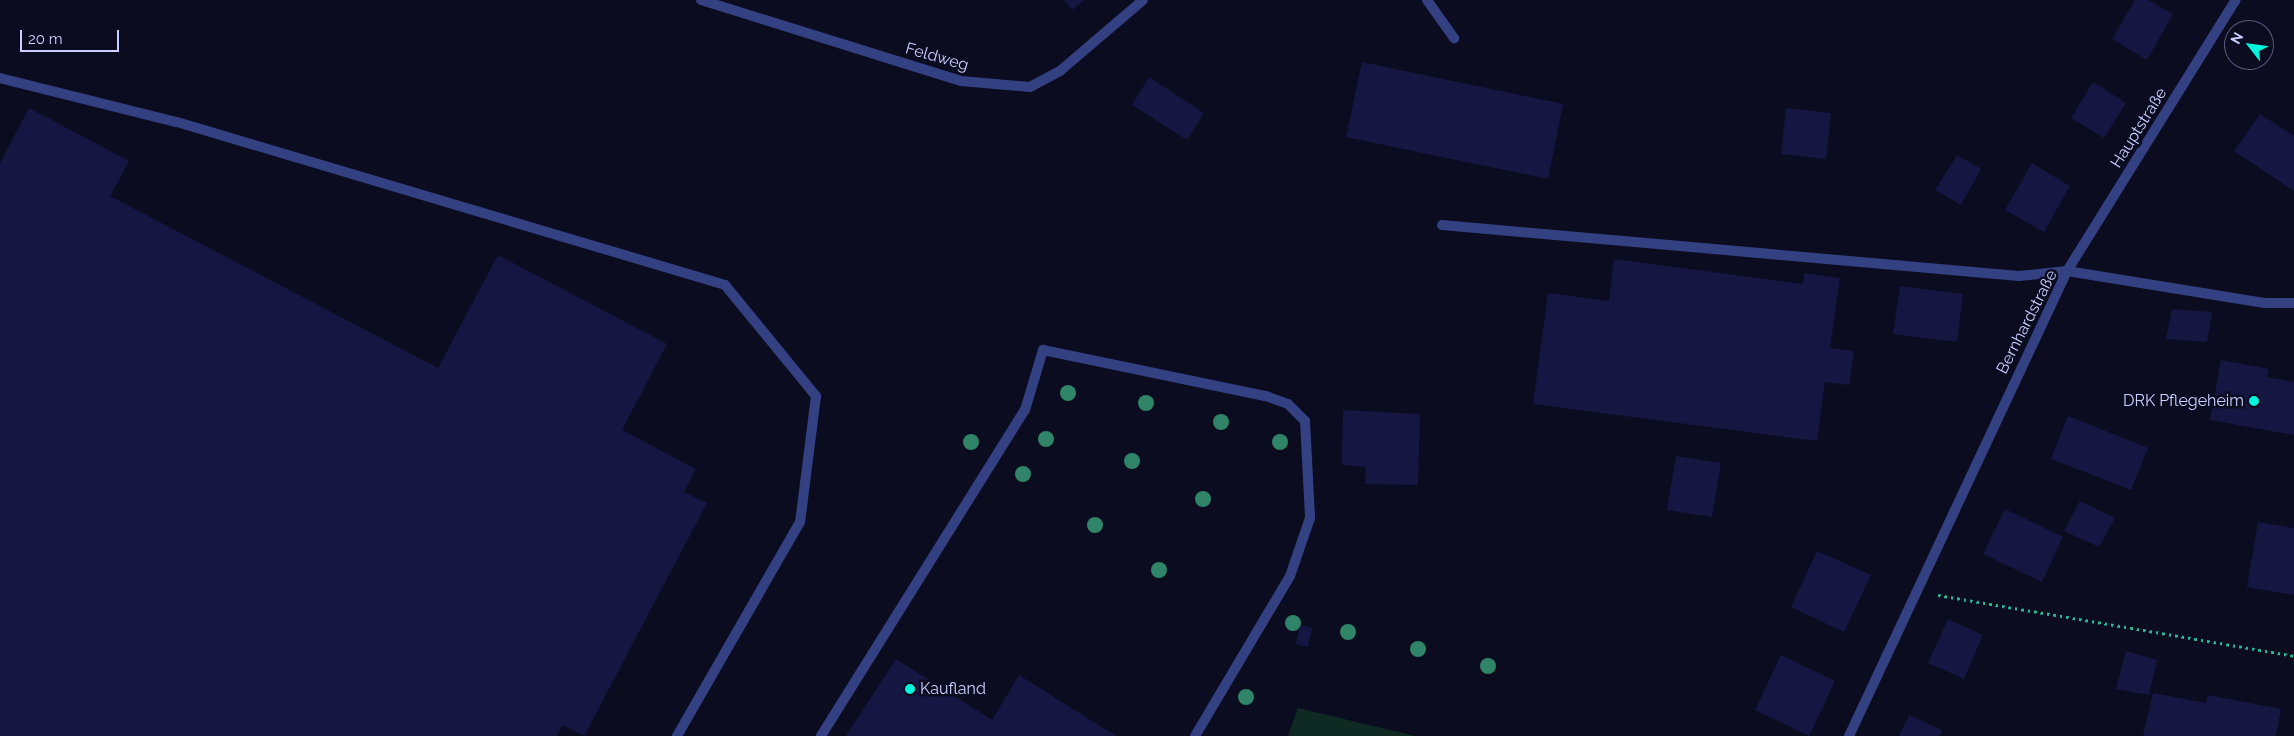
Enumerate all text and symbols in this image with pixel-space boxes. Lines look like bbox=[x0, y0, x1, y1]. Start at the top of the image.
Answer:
scale bar bbox=[22, 20, 121, 52]
north arrow bbox=[2224, 20, 2274, 70]
text: N bbox=[2227, 29, 2246, 47]
text: 20 m bbox=[28, 30, 63, 48]
street label: Feldweg bbox=[903, 39, 971, 75]
street label: Hauptstraße bbox=[2107, 84, 2171, 172]
street label: Bernhardstraße bbox=[1993, 267, 2061, 377]
place label: DRK Pflegeheim bbox=[2123, 391, 2244, 411]
marker: DRK Pflegeheim bbox=[2248, 395, 2260, 407]
place label: Kaufland bbox=[920, 679, 986, 699]
marker: Kaufland bbox=[904, 683, 916, 695]

